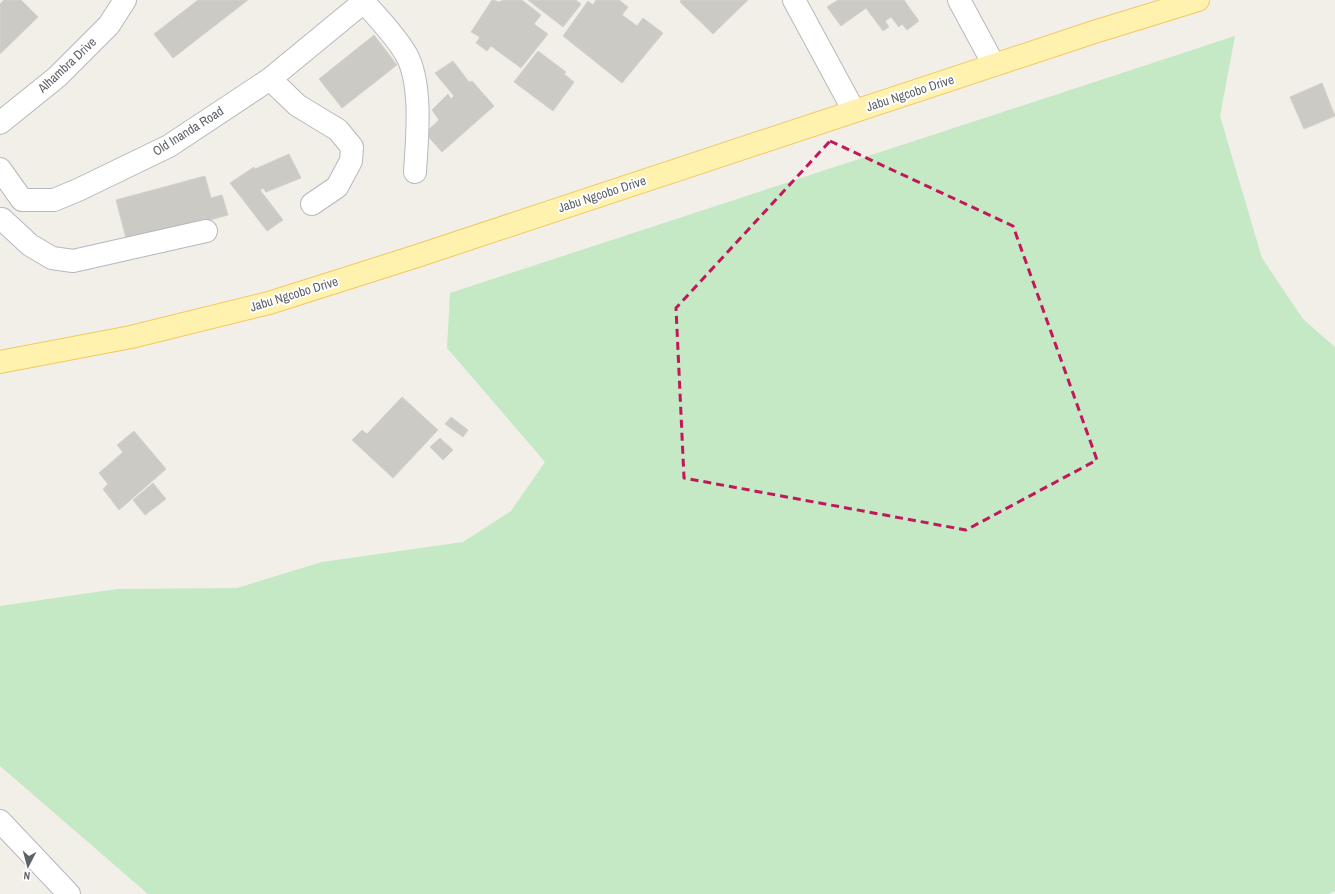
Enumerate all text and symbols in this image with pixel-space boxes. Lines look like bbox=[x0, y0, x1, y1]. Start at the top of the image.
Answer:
street label: Alhambra Drive bbox=[33, 33, 100, 97]
street label: Jabu Ngcobo Drive bbox=[864, 71, 956, 115]
street label: Old Inanda Road bbox=[149, 102, 227, 160]
street label: Jabu Ngcobo Drive bbox=[556, 172, 648, 216]
street label: Jabu Ngcobo Drive bbox=[248, 273, 340, 315]
north arrow bbox=[8, 846, 48, 886]
text: N bbox=[23, 869, 31, 883]

